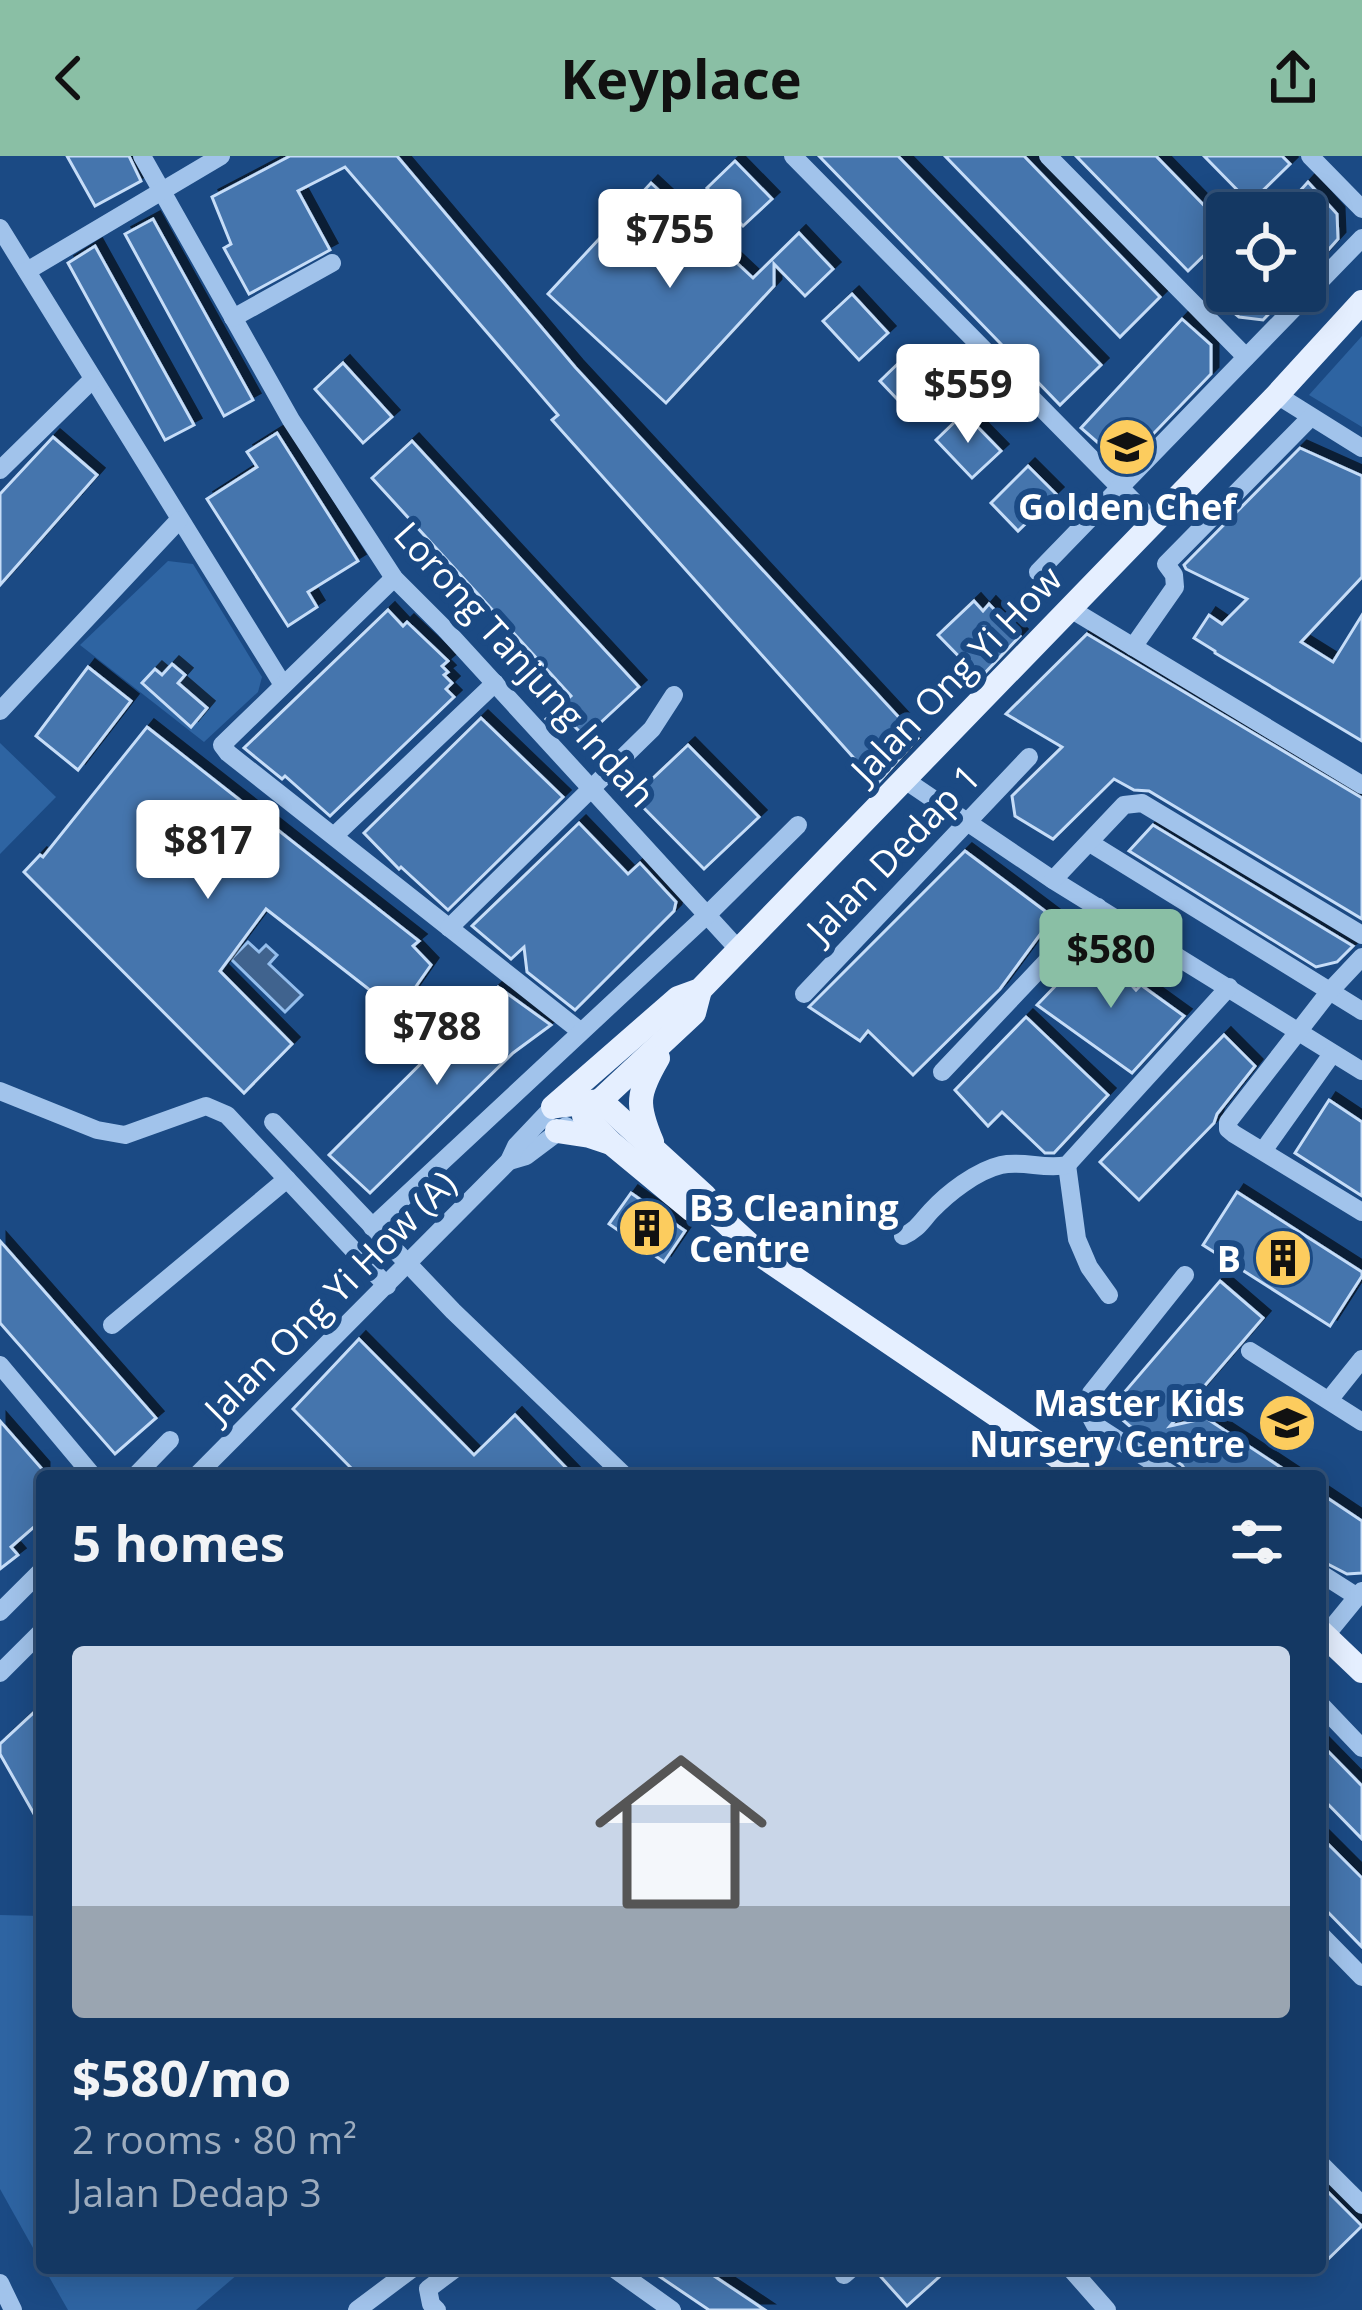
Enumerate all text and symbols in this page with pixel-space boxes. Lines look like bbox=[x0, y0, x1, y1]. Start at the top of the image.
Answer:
text: Keyplace bbox=[560, 41, 802, 115]
icon: back bbox=[36, 45, 102, 111]
icon: share bbox=[1260, 45, 1326, 111]
pin: $755 bbox=[599, 189, 741, 291]
map controls bbox=[1206, 192, 1326, 312]
button: locate bbox=[1206, 192, 1326, 312]
text: $755 bbox=[625, 201, 715, 254]
pin: $559 bbox=[897, 344, 1039, 446]
text: $559 bbox=[923, 356, 1013, 409]
school or university icon: Golden Chef bbox=[1096, 416, 1158, 478]
place label: Golden Chef bbox=[1018, 482, 1238, 531]
street label: Lorong Tanjung Indah bbox=[384, 511, 666, 817]
street label: Jalan Ong Yi How bbox=[838, 555, 1072, 795]
street label: Jalan Dedap 1 bbox=[793, 753, 991, 955]
pin: $817 bbox=[137, 800, 279, 902]
text: $817 bbox=[163, 812, 253, 865]
pin: $580 bbox=[1040, 909, 1182, 1011]
text: $580 bbox=[1066, 921, 1156, 974]
pin: $788 bbox=[366, 986, 508, 1088]
text: $788 bbox=[392, 998, 482, 1051]
street label: Jalan Ong Yi How (A) bbox=[191, 1159, 467, 1435]
place label: B3 Cleaning Centre bbox=[689, 1183, 899, 1273]
building icon: B3 Cleaning Centre bbox=[616, 1197, 678, 1259]
building icon: B bbox=[1252, 1227, 1314, 1289]
place label: B bbox=[1217, 1234, 1241, 1283]
place label: Master Kids Nursery Centre bbox=[969, 1378, 1245, 1468]
school or university icon: Master Kids Nursery Centre bbox=[1256, 1392, 1318, 1454]
text: 5 homes bbox=[72, 1507, 285, 1577]
icon: filters bbox=[1224, 1509, 1290, 1575]
icon: home bbox=[573, 1724, 789, 1940]
text: $580/mo bbox=[72, 2042, 291, 2112]
text: 2 rooms · 80 m² bbox=[72, 2112, 357, 2165]
text: Jalan Dedap 3 bbox=[72, 2165, 322, 2218]

